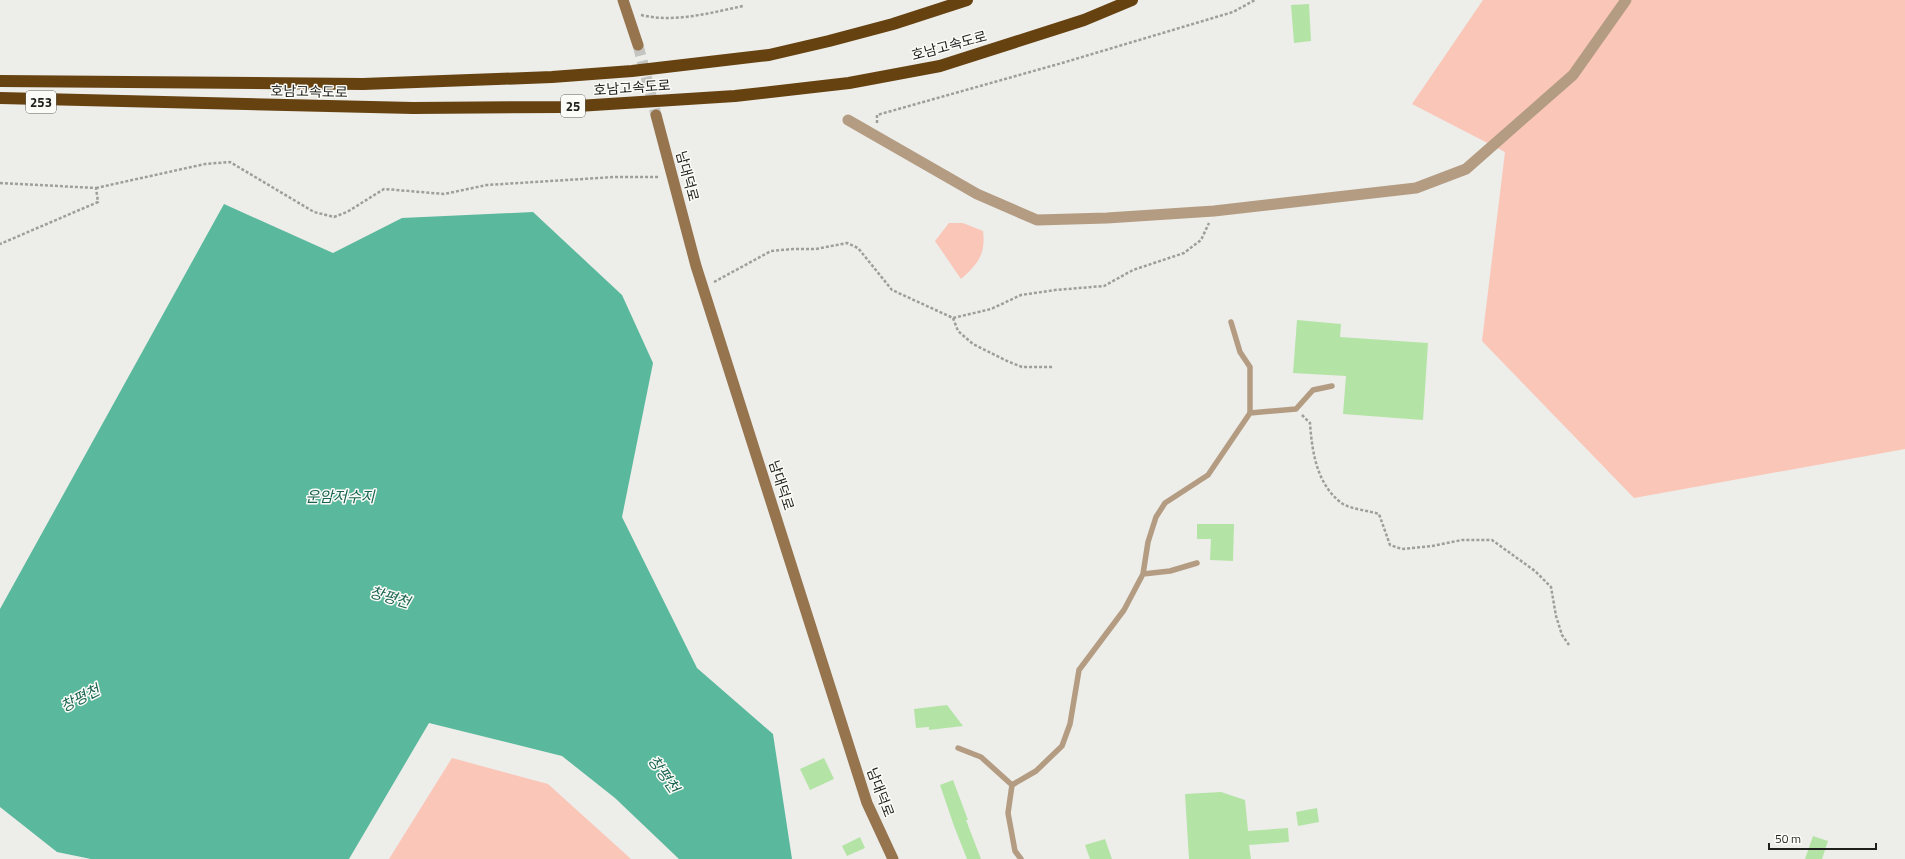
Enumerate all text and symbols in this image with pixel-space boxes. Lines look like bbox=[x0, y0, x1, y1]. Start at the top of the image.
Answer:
street label: 호남고속도로 bbox=[909, 25, 989, 65]
street label: 호남고속도로 bbox=[593, 74, 671, 100]
street label: 호남고속도로 bbox=[270, 80, 348, 102]
road number: 253 bbox=[26, 91, 56, 113]
road number: 25 bbox=[561, 95, 585, 117]
street label: 남대덕로 bbox=[671, 148, 705, 204]
street label: 남대덕로 bbox=[764, 457, 800, 513]
water label: 운암저수지 bbox=[305, 485, 376, 508]
water label: 창평천 bbox=[367, 580, 415, 614]
water label: 창평천 bbox=[56, 677, 106, 718]
water label: 창평천 bbox=[643, 750, 687, 799]
street label: 남대덕로 bbox=[862, 764, 900, 820]
scale bar bbox=[1769, 825, 1876, 851]
text: 50 m bbox=[1775, 829, 1801, 848]

